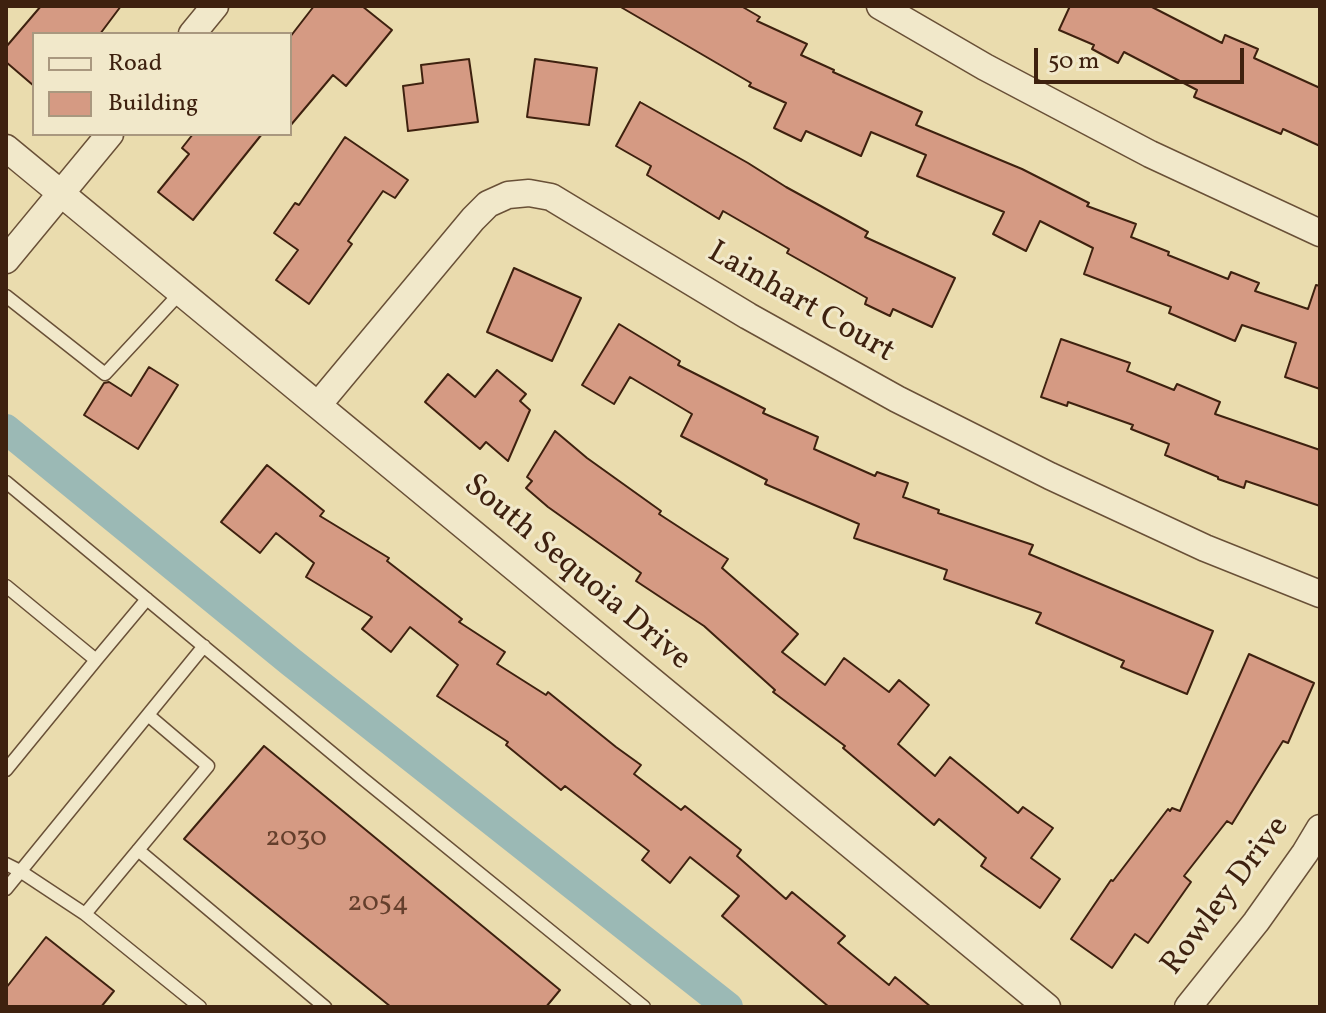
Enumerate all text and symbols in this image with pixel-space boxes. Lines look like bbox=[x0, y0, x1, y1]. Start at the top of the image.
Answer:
legend bbox=[32, 32, 292, 136]
scale bar bbox=[1038, 32, 1248, 82]
text: 50 m bbox=[1048, 45, 1100, 79]
text: Road bbox=[108, 47, 162, 81]
text: Building bbox=[108, 87, 198, 121]
street label: Lainhart Court bbox=[700, 235, 900, 373]
street label: South Sequoia Drive bbox=[455, 468, 697, 680]
street label: Rowley Drive bbox=[1155, 810, 1299, 984]
house number: 2030 bbox=[265, 823, 327, 857]
house number: 2054 bbox=[347, 888, 409, 922]

